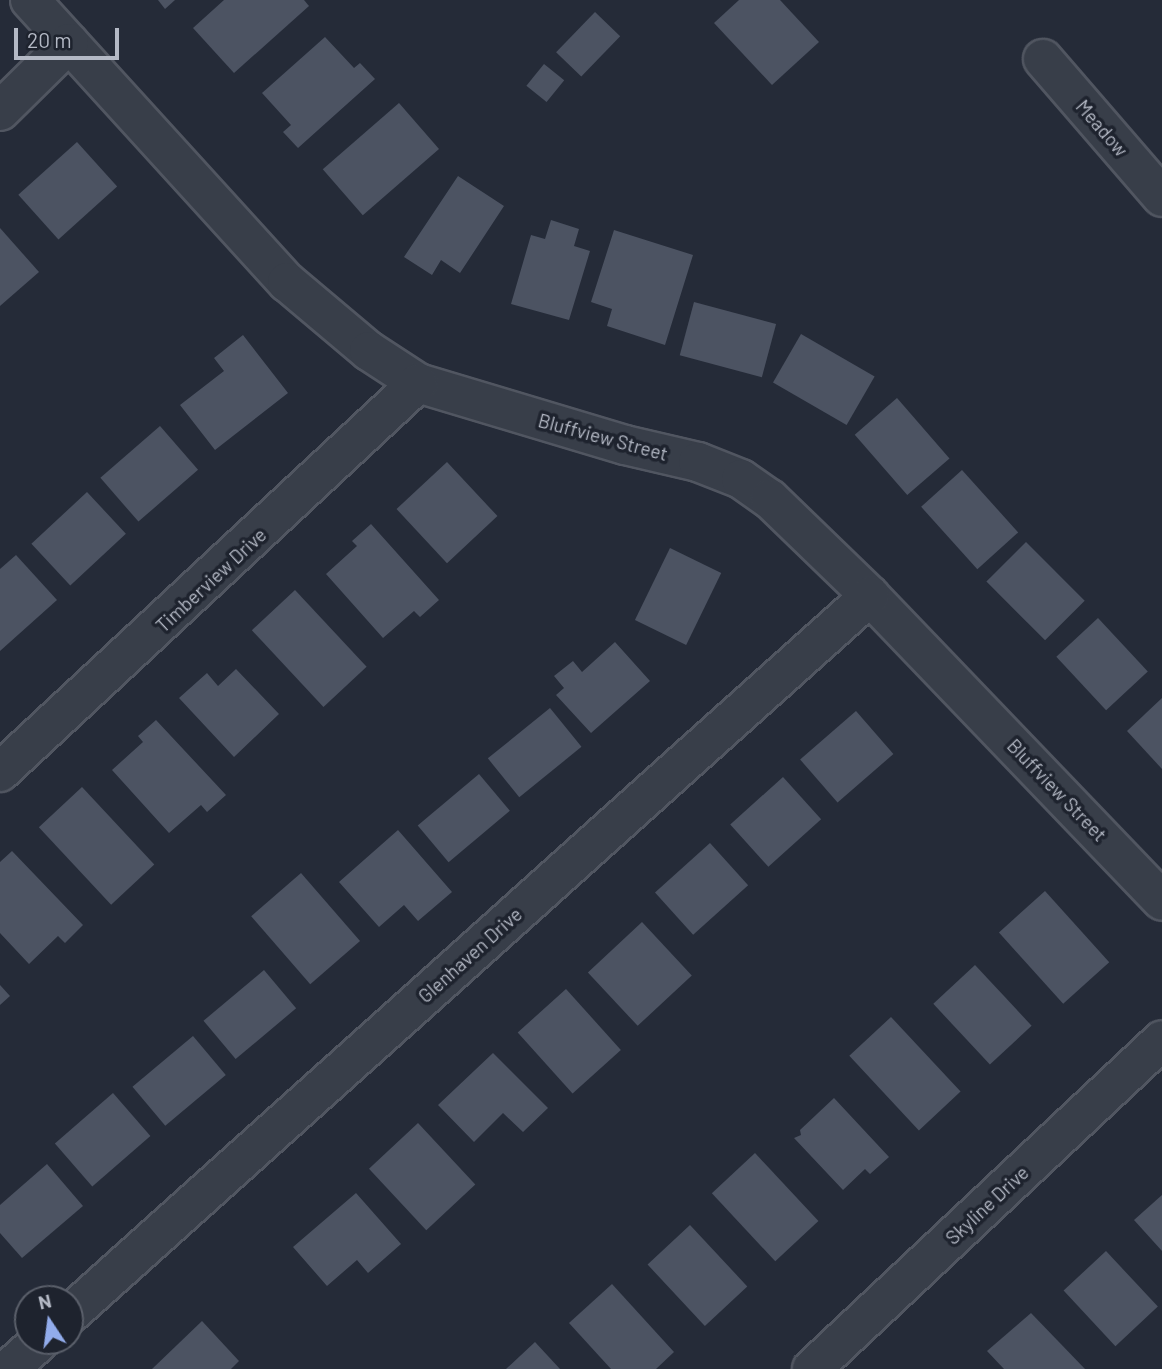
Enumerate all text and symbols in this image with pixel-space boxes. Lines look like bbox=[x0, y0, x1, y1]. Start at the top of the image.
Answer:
scale bar bbox=[18, 14, 122, 58]
text: 20 m bbox=[27, 27, 72, 52]
street label: Meadow bbox=[1071, 95, 1133, 161]
street label: Bluffview Street bbox=[536, 409, 670, 465]
street label: Timberview Drive bbox=[151, 523, 271, 637]
street label: Bluffview Street bbox=[1003, 734, 1111, 846]
street label: Glenhaven Drive bbox=[414, 903, 526, 1007]
street label: Skyline Drive bbox=[941, 1161, 1033, 1249]
north arrow bbox=[14, 1285, 84, 1355]
text: N bbox=[36, 1288, 53, 1314]

